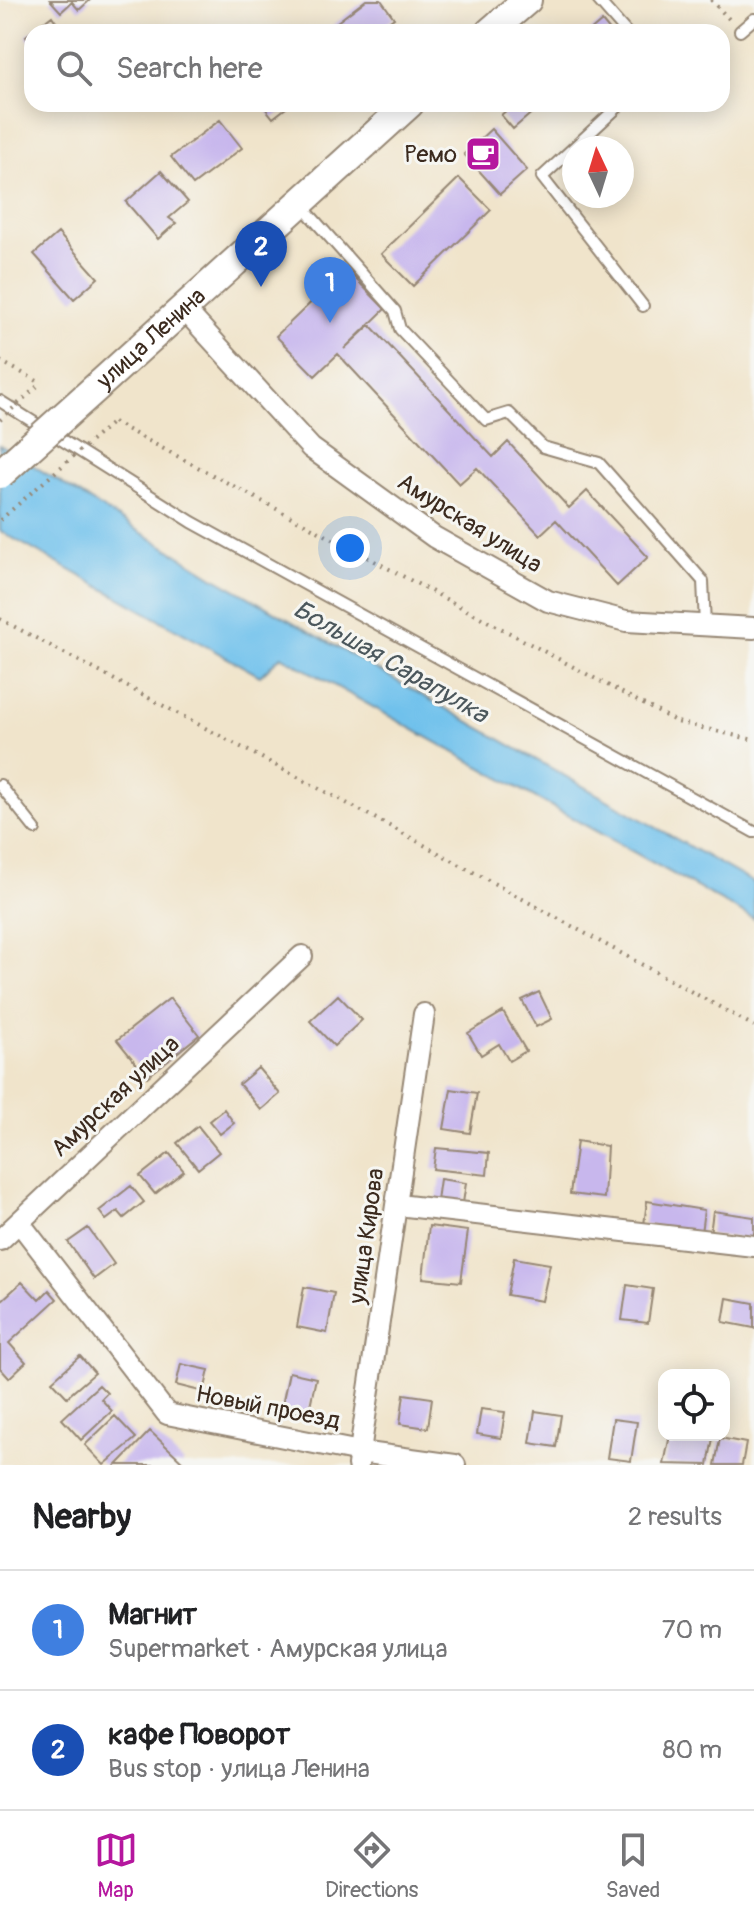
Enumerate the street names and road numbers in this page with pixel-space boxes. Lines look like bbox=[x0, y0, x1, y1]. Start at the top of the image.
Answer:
street label: улица Ленина bbox=[90, 282, 212, 396]
street label: Амурская улица bbox=[392, 467, 547, 579]
street label: Амурская улица bbox=[45, 1030, 186, 1163]
street label: улица Кирова bbox=[342, 1166, 390, 1307]
street label: Новый проезд bbox=[193, 1379, 343, 1436]

